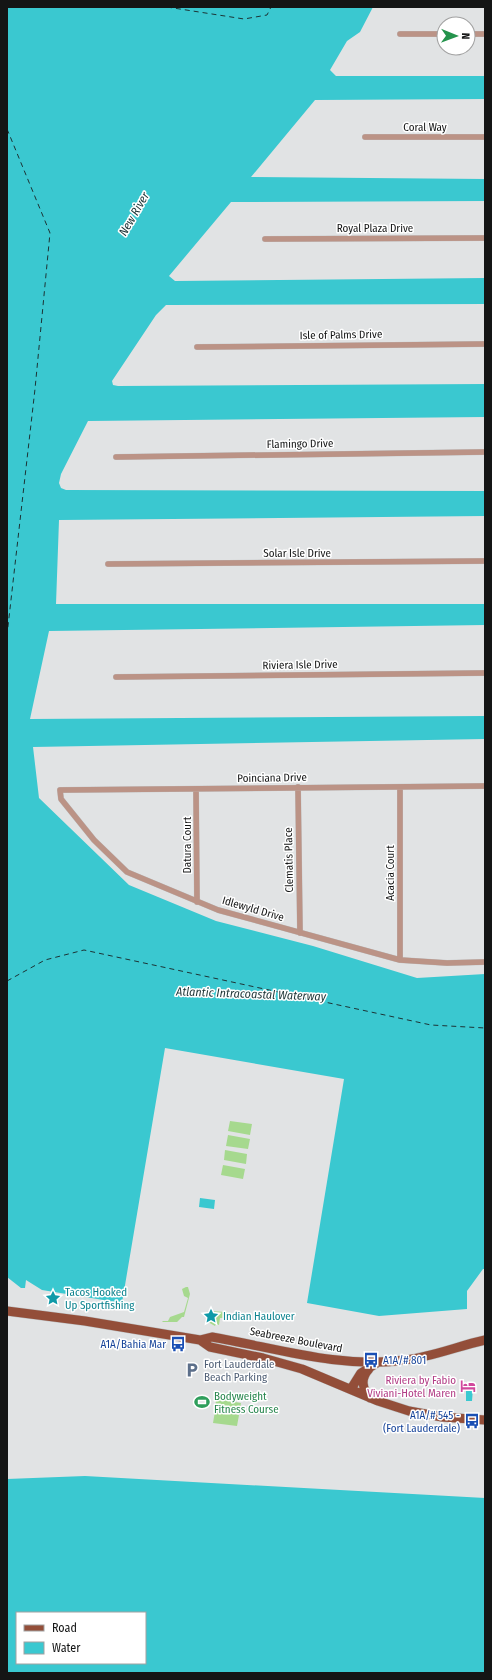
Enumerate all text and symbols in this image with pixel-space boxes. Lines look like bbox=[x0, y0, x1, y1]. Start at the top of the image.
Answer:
north arrow bbox=[436, 16, 476, 56]
text: N bbox=[459, 33, 472, 40]
street label: Coral Way bbox=[403, 121, 447, 134]
water label: New River bbox=[116, 189, 153, 238]
street label: Royal Plaza Drive bbox=[337, 222, 413, 235]
street label: Isle of Palms Drive bbox=[300, 328, 382, 342]
street label: Flamingo Drive bbox=[267, 437, 333, 451]
street label: Solar Isle Drive bbox=[263, 547, 331, 560]
street label: Riviera Isle Drive bbox=[262, 658, 338, 672]
street label: Poinciana Drive bbox=[237, 771, 307, 785]
street label: Datura Court bbox=[181, 816, 194, 873]
street label: Clematis Place bbox=[282, 827, 296, 893]
street label: Acacia Court bbox=[384, 845, 397, 901]
street label: Idlewyld Drive bbox=[221, 894, 285, 924]
water label: Atlantic Intracoastal Waterway bbox=[175, 984, 327, 1004]
place label: Tacos Hooked Up Sportfishing bbox=[65, 1286, 135, 1312]
place icon: Tacos Hooked Up Sportfishing bbox=[44, 1289, 62, 1307]
place icon: Indian Haulover bbox=[202, 1307, 220, 1325]
place label: Indian Haulover bbox=[223, 1310, 295, 1323]
street label: Seabreeze Boulevard bbox=[249, 1325, 343, 1355]
bus stop icon: A1A/Bahia Mar bbox=[169, 1335, 187, 1353]
place label: A1A/Bahia Mar bbox=[101, 1338, 166, 1351]
bus stop icon: A1A/# 801 bbox=[362, 1351, 380, 1369]
place label: A1A/# 801 bbox=[383, 1354, 426, 1367]
place label: Fort Lauderdale Beach Parking bbox=[204, 1358, 275, 1384]
parking icon: Fort Lauderdale Beach Parking bbox=[183, 1361, 201, 1379]
place label: Riviera by Fabio Viviani-Hotel Maren bbox=[367, 1374, 456, 1400]
hotel icon: Riviera by Fabio Viviani-Hotel Maren bbox=[459, 1377, 477, 1395]
place label: Bodyweight Fitness Course bbox=[214, 1390, 279, 1416]
sports icon: Bodyweight Fitness Course bbox=[193, 1393, 211, 1411]
place label: A1A/# 545 - (Fort Lauderdale) bbox=[383, 1409, 460, 1435]
bus stop icon: A1A/# 545 - (Fort Lauderdale) bbox=[463, 1412, 481, 1430]
legend bbox=[16, 1612, 146, 1664]
text: Road bbox=[52, 1621, 77, 1635]
text: Water bbox=[52, 1641, 81, 1655]

